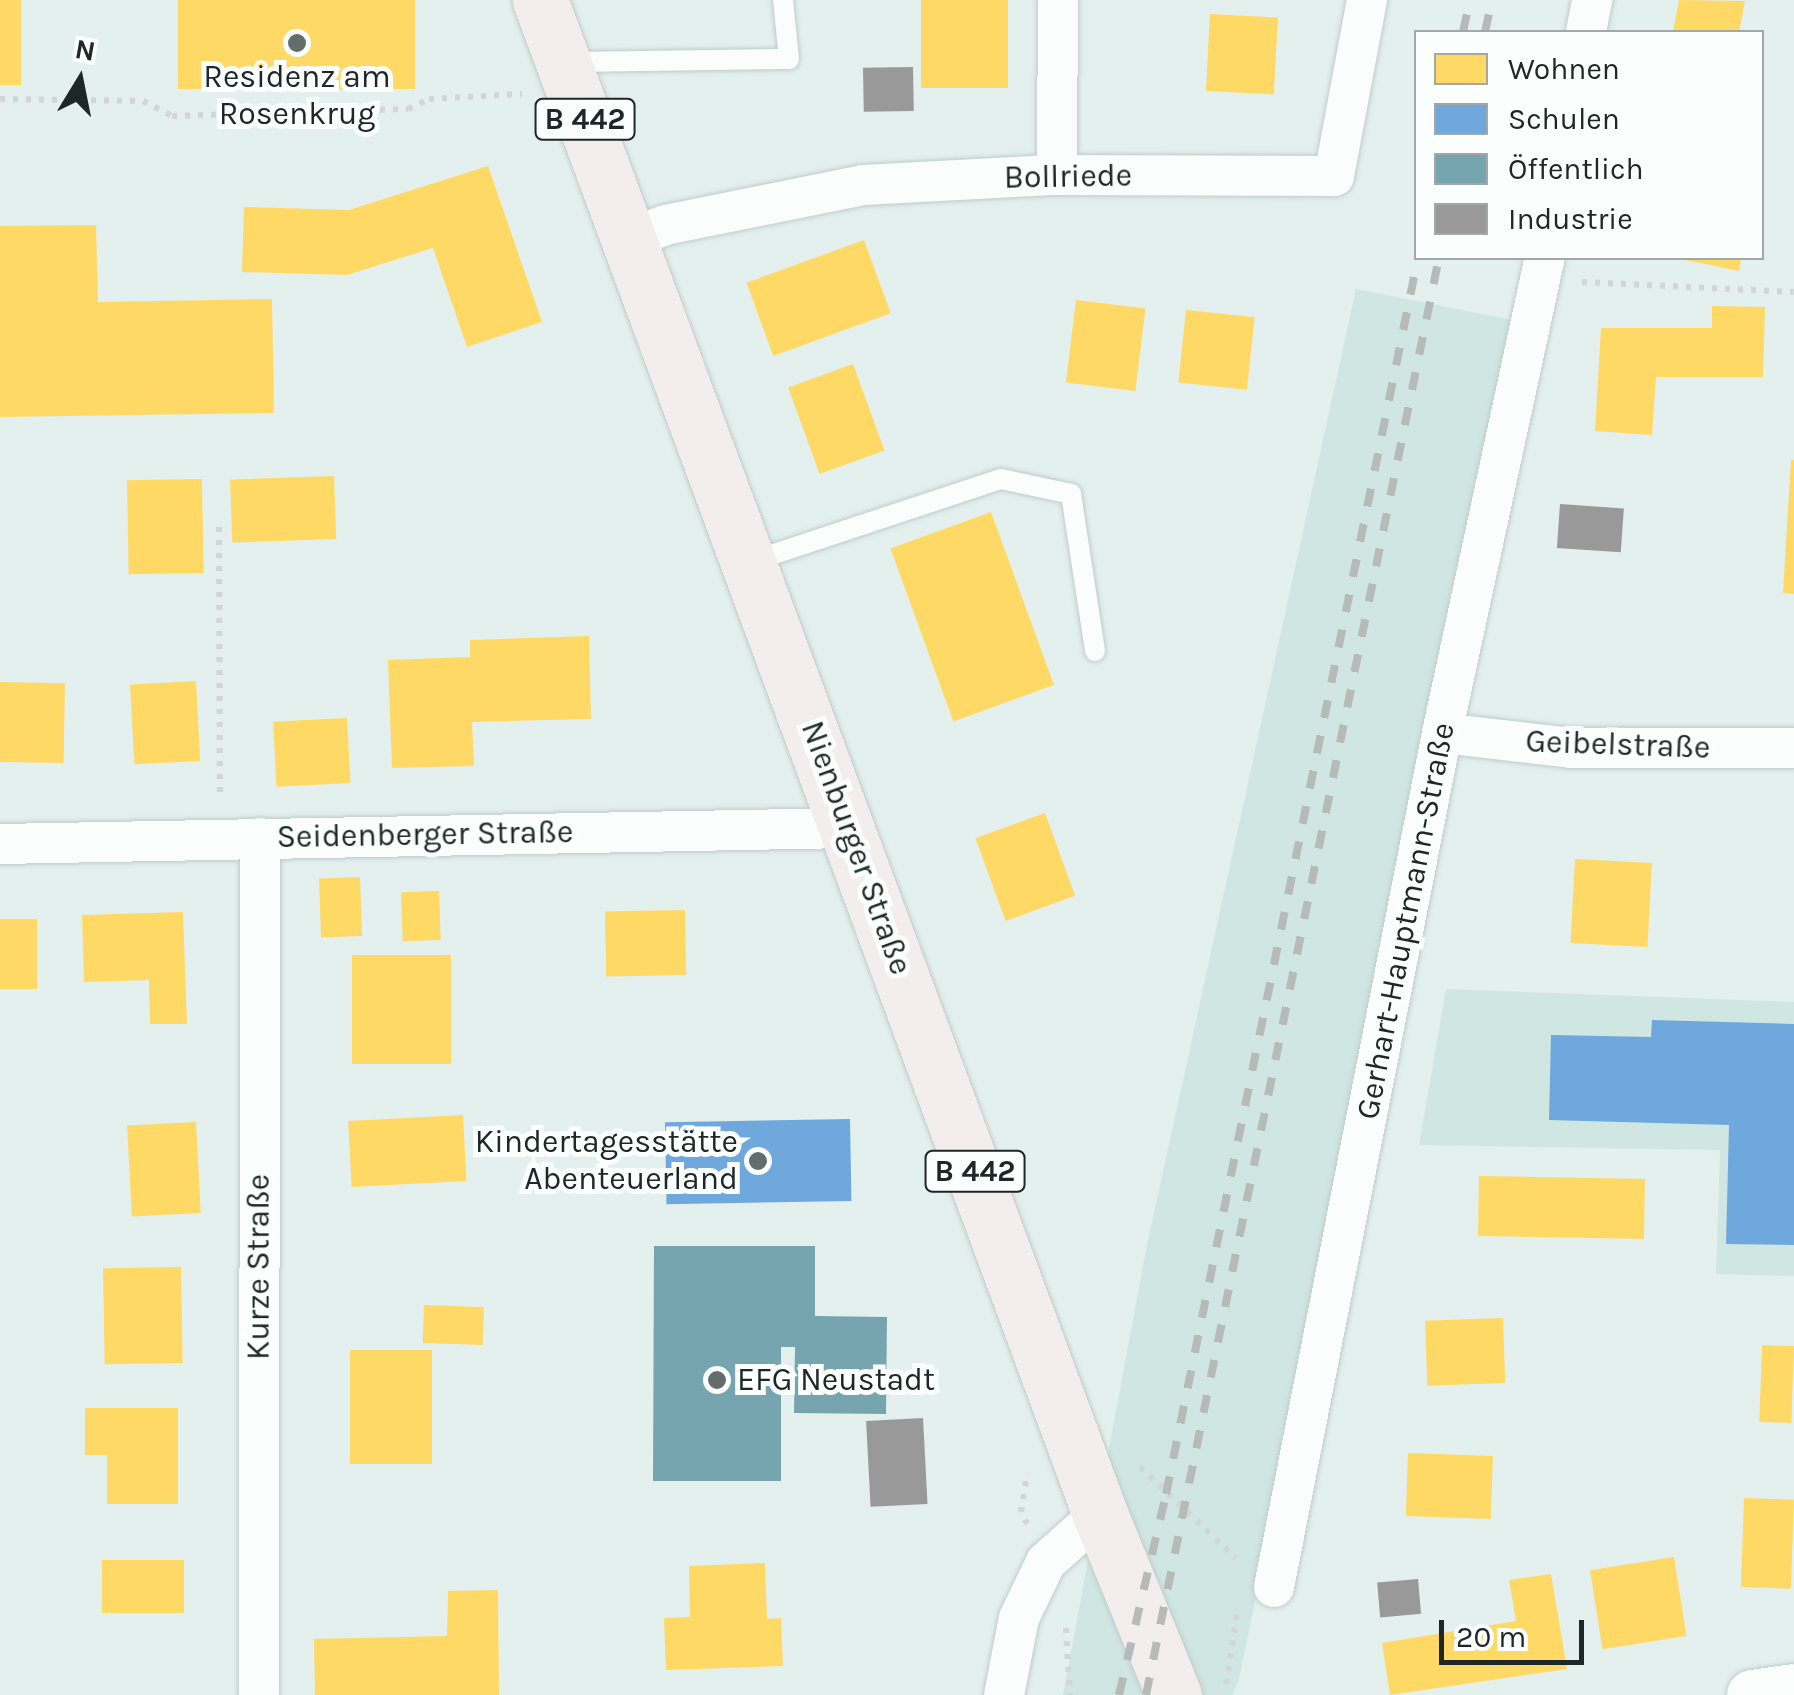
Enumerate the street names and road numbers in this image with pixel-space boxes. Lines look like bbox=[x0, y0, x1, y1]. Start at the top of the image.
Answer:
road number: B 442 bbox=[532, 94, 638, 144]
street label: Bollriede bbox=[1004, 157, 1132, 197]
street label: Nienburger Straße bbox=[792, 716, 920, 980]
street label: Gerhart-Hauptmann-Straße bbox=[1349, 719, 1463, 1123]
street label: Geibelstraße bbox=[1525, 723, 1711, 767]
street label: Seidenberger Straße bbox=[276, 813, 574, 857]
road number: B 442 bbox=[922, 1146, 1028, 1196]
street label: Kurze Straße bbox=[240, 1174, 278, 1360]

